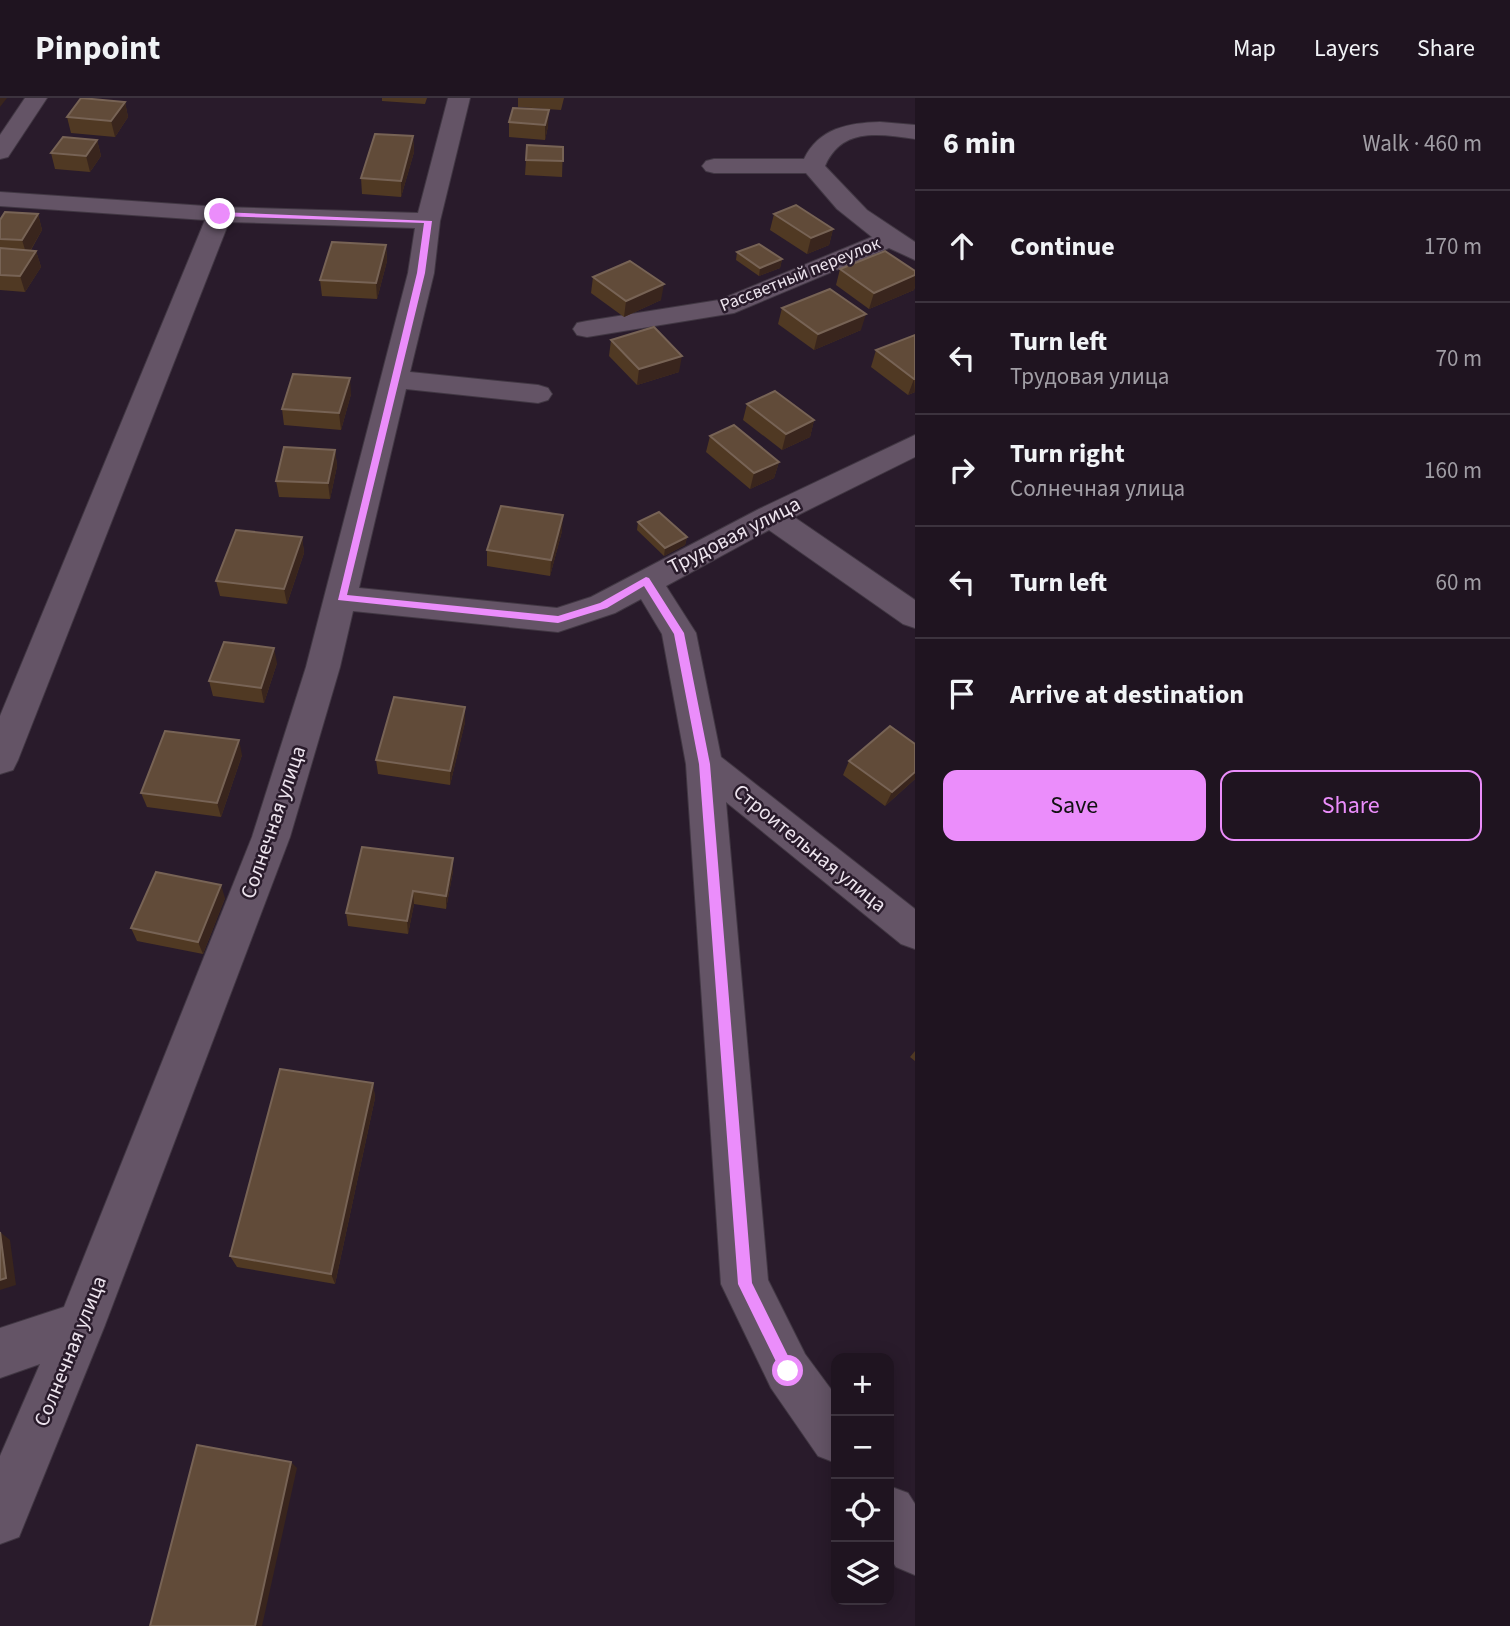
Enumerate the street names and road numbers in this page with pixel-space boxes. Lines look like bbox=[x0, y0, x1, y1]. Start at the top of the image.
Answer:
street label: Рассветный переулок bbox=[716, 231, 884, 318]
street label: Трудовая улица bbox=[662, 489, 806, 581]
street label: Солнечная улица bbox=[233, 741, 313, 903]
street label: Строительная улица bbox=[727, 777, 893, 919]
street label: Солнечная улица bbox=[26, 1271, 114, 1431]

